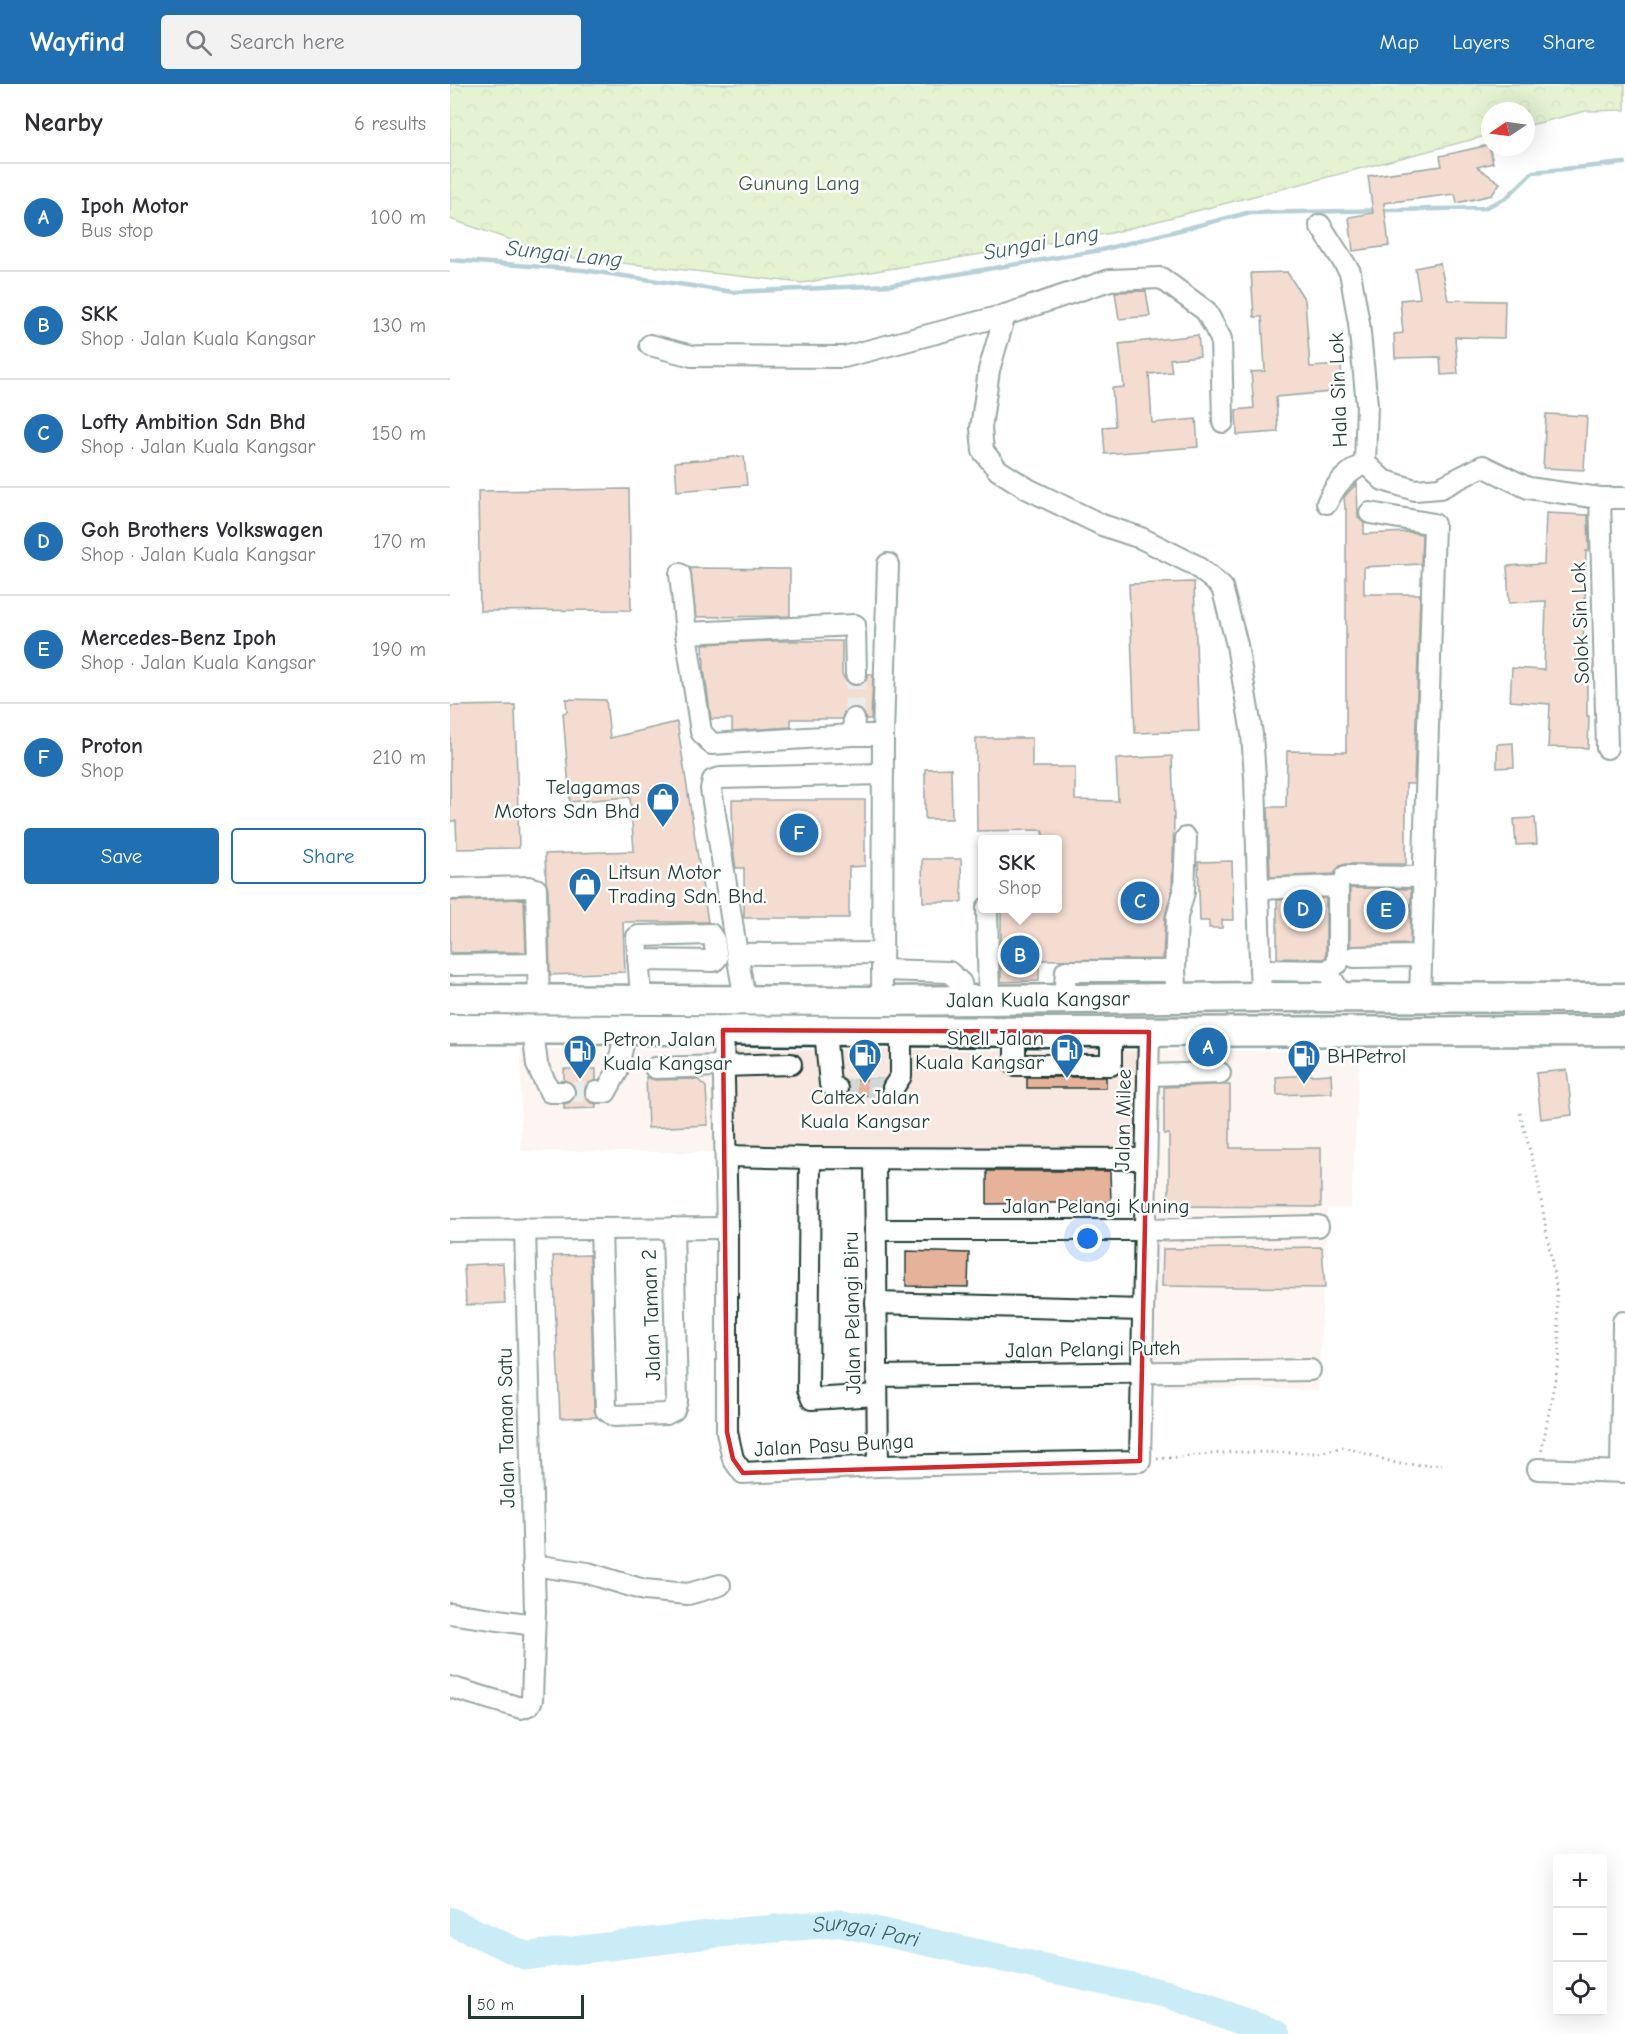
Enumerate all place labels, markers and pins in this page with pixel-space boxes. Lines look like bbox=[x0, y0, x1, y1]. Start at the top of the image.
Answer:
place label: Telagamas Motors Sdn Bhd bbox=[494, 775, 640, 823]
shop icon: Telagamas Motors Sdn Bhd bbox=[645, 781, 681, 828]
pin: F bbox=[780, 810, 818, 855]
place label: Litsun Motor Trading Sdn. Bhd. bbox=[608, 860, 767, 908]
shop icon: Litsun Motor Trading Sdn. Bhd. bbox=[567, 866, 603, 913]
pin: C bbox=[1120, 878, 1160, 924]
pin: D bbox=[1284, 886, 1322, 932]
pin: E bbox=[1366, 888, 1406, 932]
pin: B bbox=[1000, 932, 1040, 978]
pin: A bbox=[1188, 1024, 1227, 1070]
place label: Shell Jalan Kuala Kangsar bbox=[915, 1026, 1045, 1074]
place label: Petron Jalan Kuala Kangsar bbox=[603, 1027, 733, 1075]
fuel station icon: Shell Jalan Kuala Kangsar bbox=[1049, 1032, 1085, 1079]
fuel station icon: Petron Jalan Kuala Kangsar bbox=[562, 1033, 598, 1080]
fuel station icon: Caltex Jalan Kuala Kangsar bbox=[847, 1037, 883, 1084]
fuel station icon: BHPetrol bbox=[1286, 1038, 1322, 1085]
place label: BHPetrol bbox=[1327, 1044, 1406, 1068]
place label: Caltex Jalan Kuala Kangsar bbox=[801, 1085, 930, 1133]

